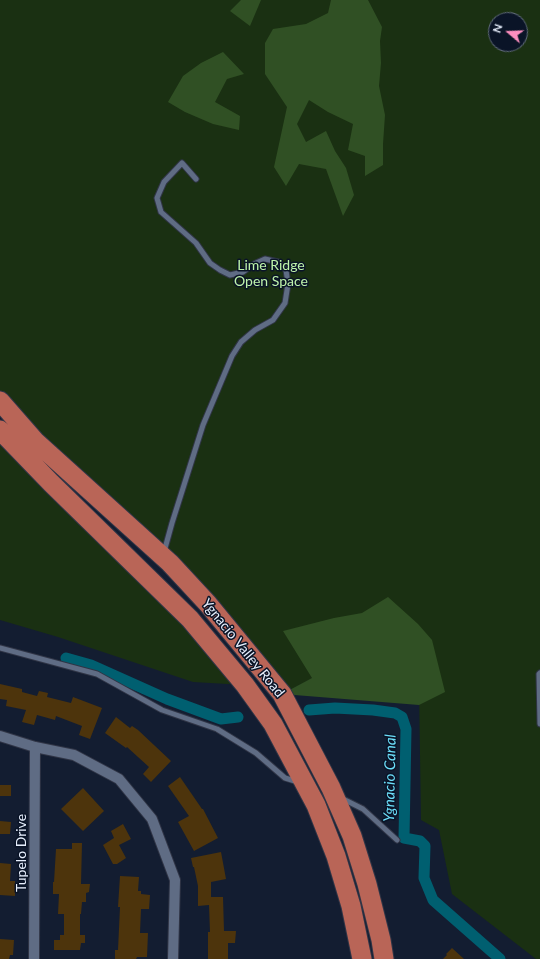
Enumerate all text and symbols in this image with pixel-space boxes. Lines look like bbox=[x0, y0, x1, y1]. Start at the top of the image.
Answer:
north arrow bbox=[488, 12, 528, 52]
text: N bbox=[490, 22, 505, 34]
park label: Lime Ridge Open Space bbox=[234, 257, 308, 290]
street label: Ygnacio Valley Road bbox=[198, 595, 288, 701]
water label: Ygnacio Canal bbox=[380, 734, 400, 822]
street label: Tupelo Drive bbox=[13, 814, 29, 892]

